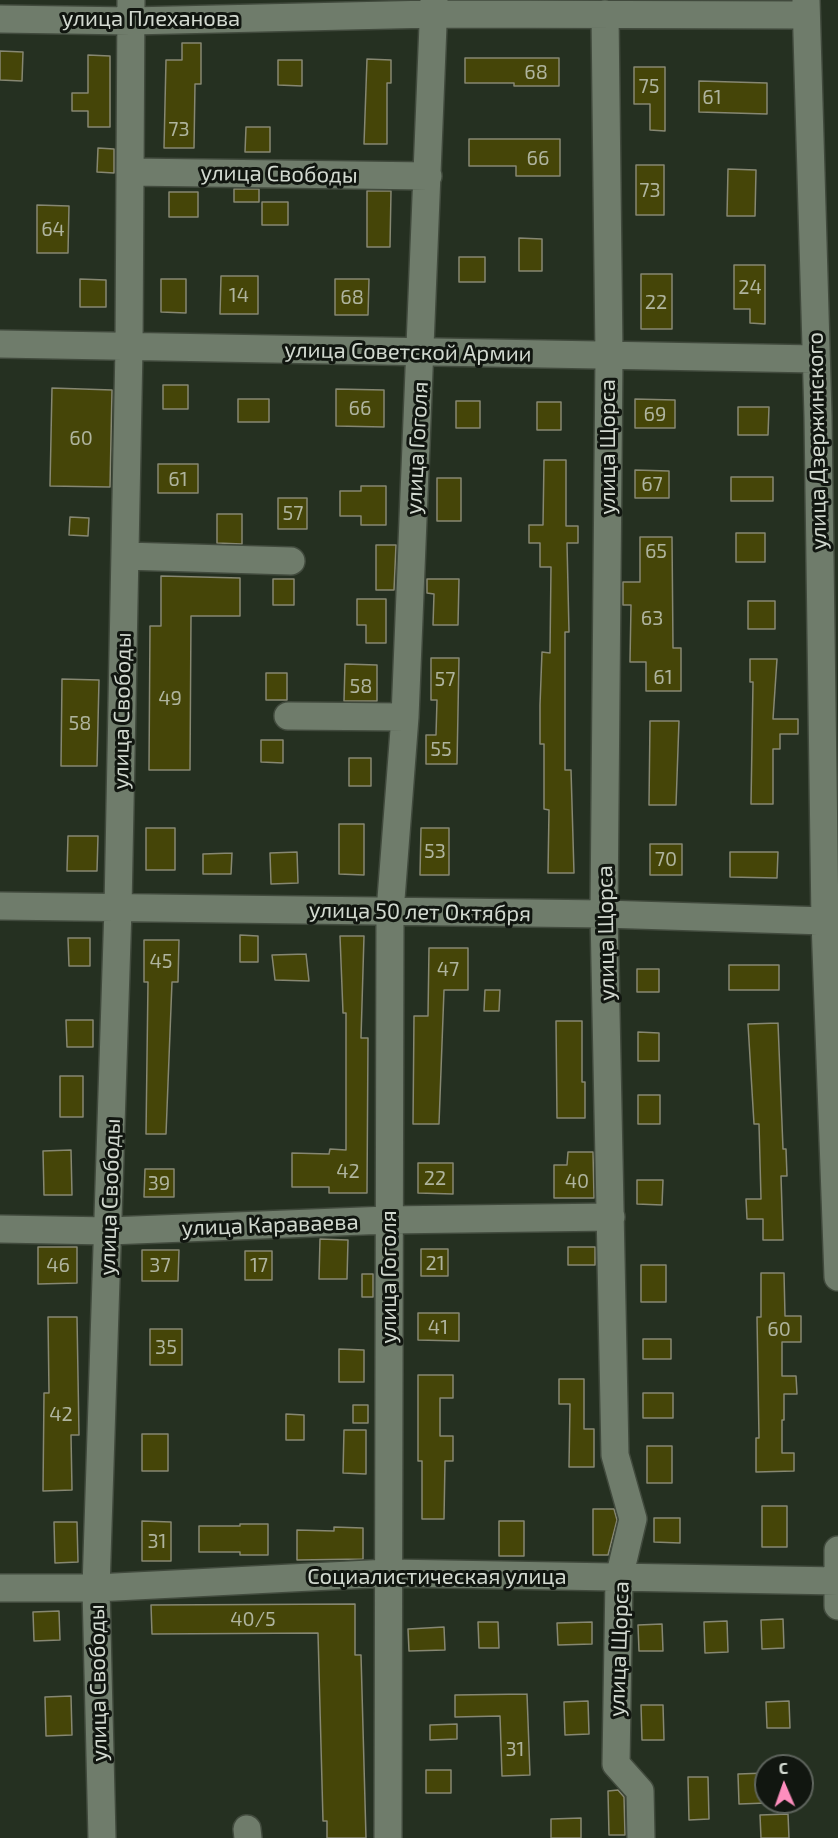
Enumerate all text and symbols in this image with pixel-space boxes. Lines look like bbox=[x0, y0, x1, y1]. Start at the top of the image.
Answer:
street label: улица Плеханова bbox=[62, 6, 240, 32]
house number: 68 bbox=[524, 60, 548, 84]
house number: 75 bbox=[639, 74, 659, 98]
house number: 61 bbox=[702, 85, 722, 109]
house number: 73 bbox=[168, 117, 190, 141]
house number: 66 bbox=[527, 146, 549, 170]
street label: улица Свободы bbox=[200, 159, 358, 189]
house number: 73 bbox=[639, 178, 661, 202]
house number: 64 bbox=[41, 217, 65, 241]
house number: 24 bbox=[738, 275, 762, 299]
house number: 14 bbox=[229, 283, 249, 307]
house number: 68 bbox=[340, 285, 364, 309]
house number: 22 bbox=[645, 290, 667, 314]
street label: улица Дзержинского bbox=[802, 332, 832, 550]
street label: улица Советской Армии bbox=[284, 337, 532, 367]
street label: улица Щорса bbox=[595, 379, 621, 515]
street label: улица Гоголя bbox=[400, 381, 434, 515]
house number: 66 bbox=[349, 396, 371, 420]
house number: 69 bbox=[644, 402, 666, 426]
house number: 60 bbox=[69, 426, 93, 450]
house number: 61 bbox=[168, 467, 188, 491]
house number: 67 bbox=[641, 472, 663, 496]
house number: 57 bbox=[283, 501, 303, 525]
house number: 65 bbox=[645, 539, 667, 563]
house number: 63 bbox=[641, 606, 663, 630]
street label: улица Свободы bbox=[107, 632, 137, 790]
house number: 61 bbox=[653, 665, 673, 689]
house number: 57 bbox=[435, 667, 455, 691]
house number: 58 bbox=[350, 674, 372, 698]
house number: 49 bbox=[158, 686, 182, 710]
house number: 58 bbox=[69, 711, 91, 735]
house number: 55 bbox=[430, 737, 452, 761]
house number: 53 bbox=[424, 839, 446, 863]
house number: 70 bbox=[655, 847, 677, 871]
street label: улица Щорса bbox=[592, 865, 620, 1001]
street label: улица 50 лет Октября bbox=[309, 897, 531, 927]
house number: 45 bbox=[149, 949, 173, 973]
house number: 47 bbox=[437, 957, 459, 981]
street label: улица Свободы bbox=[94, 1118, 126, 1276]
house number: 42 bbox=[336, 1159, 360, 1183]
house number: 22 bbox=[424, 1166, 446, 1190]
house number: 40 bbox=[565, 1169, 589, 1193]
house number: 39 bbox=[148, 1171, 170, 1195]
street label: улица Караваева bbox=[181, 1209, 359, 1241]
street label: улица Гоголя bbox=[376, 1210, 402, 1344]
house number: 21 bbox=[425, 1251, 445, 1275]
house number: 46 bbox=[46, 1253, 70, 1277]
house number: 37 bbox=[149, 1253, 171, 1277]
house number: 17 bbox=[250, 1253, 268, 1277]
house number: 41 bbox=[428, 1315, 448, 1339]
house number: 60 bbox=[767, 1317, 791, 1341]
house number: 35 bbox=[155, 1335, 177, 1359]
house number: 42 bbox=[49, 1402, 73, 1426]
house number: 31 bbox=[147, 1529, 167, 1553]
street label: Социалистическая улица bbox=[307, 1564, 567, 1590]
street label: улица Щорса bbox=[603, 1581, 635, 1717]
street label: улица Свободы bbox=[83, 1604, 113, 1762]
house number: 40/5 bbox=[230, 1607, 276, 1631]
house number: 31 bbox=[505, 1737, 525, 1761]
north arrow bbox=[754, 1754, 814, 1814]
text: С bbox=[778, 1758, 788, 1777]

